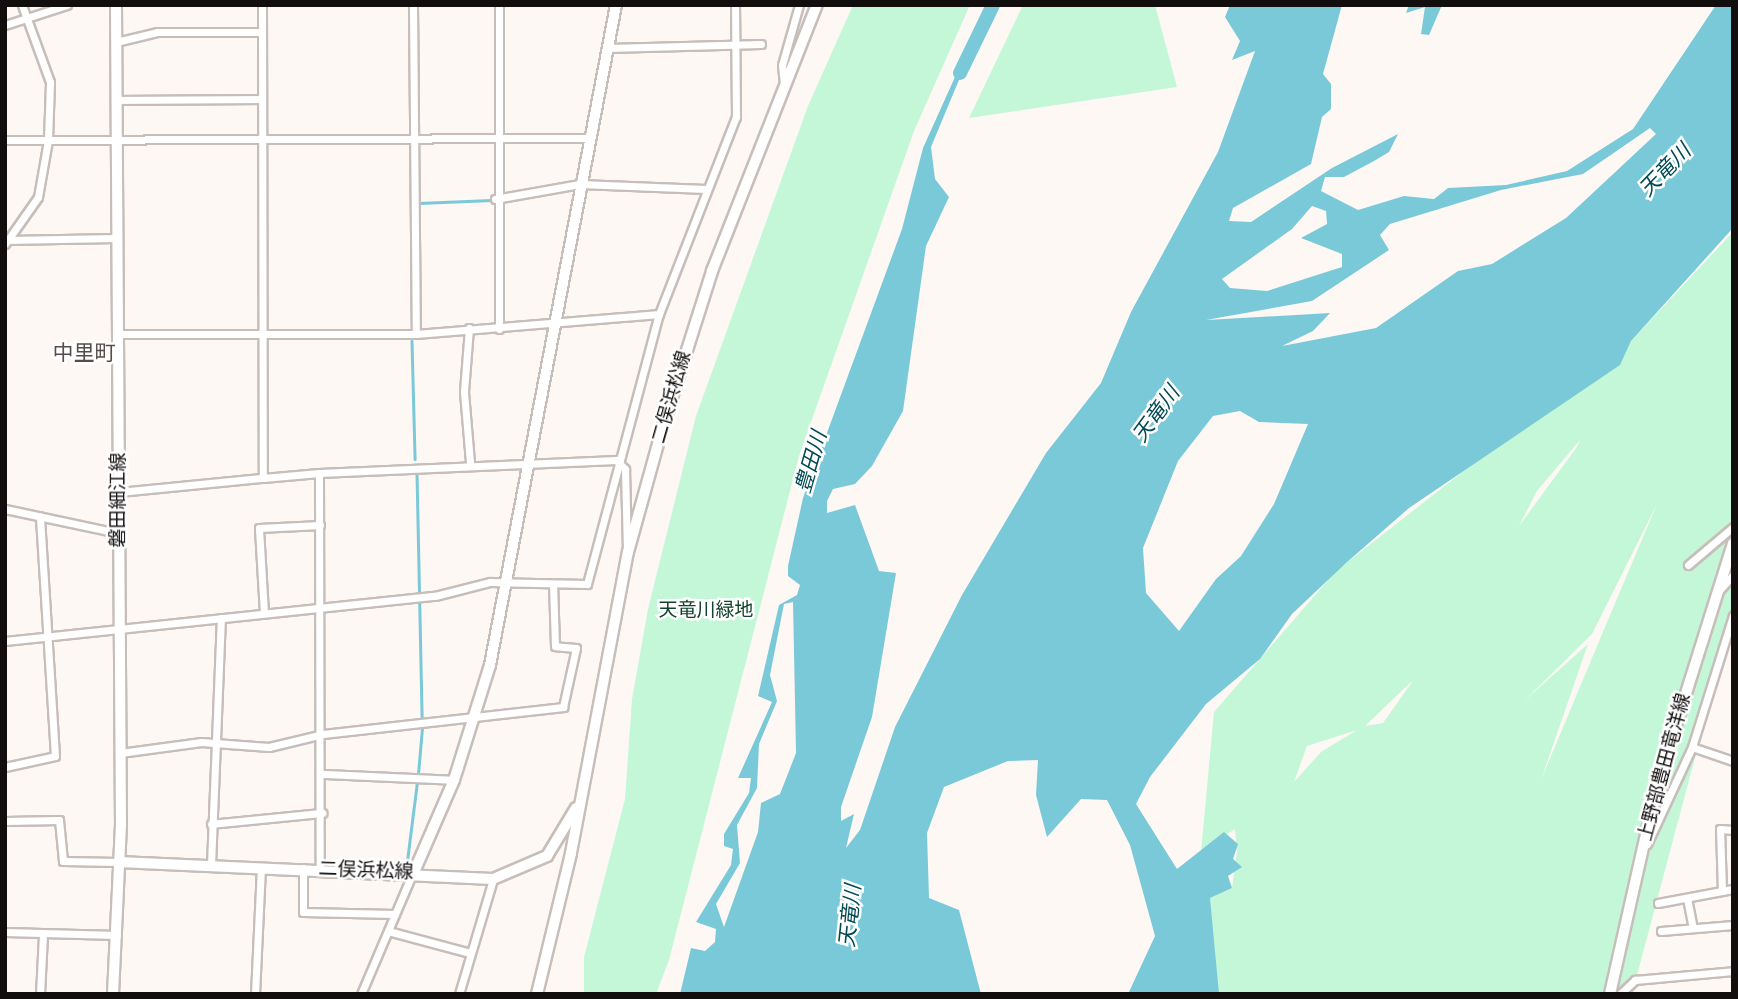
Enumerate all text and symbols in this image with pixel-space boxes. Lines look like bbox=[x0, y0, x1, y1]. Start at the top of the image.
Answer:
water label: 天竜川 bbox=[1634, 139, 1696, 201]
district label: 中里町 bbox=[53, 340, 115, 366]
street label: 二俣浜松線 bbox=[647, 348, 695, 446]
water label: 天竜川 bbox=[1127, 381, 1185, 447]
water label: 豊田川 bbox=[790, 428, 832, 496]
street label: 磐田細江線 bbox=[107, 453, 129, 547]
park label: 天竜川緑地 bbox=[659, 599, 753, 621]
street label: 上野部豊田竜洋線 bbox=[1633, 691, 1695, 843]
street label: 二俣浜松線 bbox=[318, 857, 414, 883]
water label: 天竜川 bbox=[834, 883, 866, 949]

